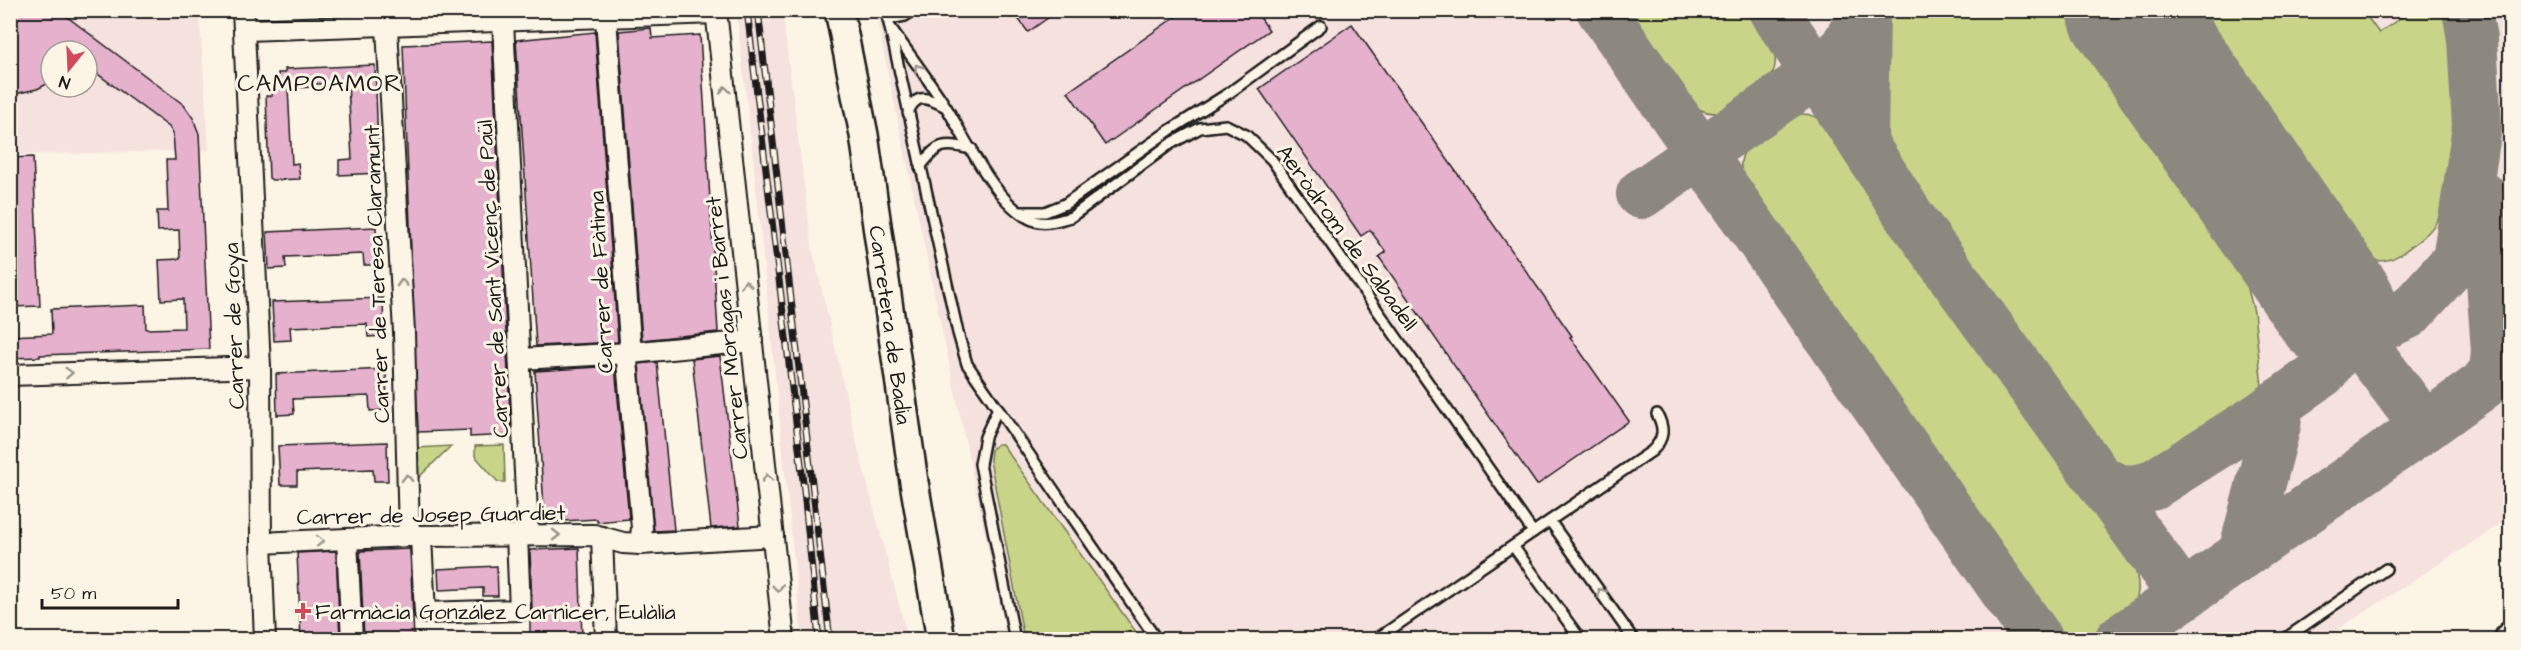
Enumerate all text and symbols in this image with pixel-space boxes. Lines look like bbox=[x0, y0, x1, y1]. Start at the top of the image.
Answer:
north arrow bbox=[39, 39, 99, 99]
one-way arrow bbox=[914, 63, 925, 74]
district label: CAMPOAMOR bbox=[237, 67, 403, 101]
text: N bbox=[57, 70, 73, 94]
one-way arrow bbox=[719, 85, 732, 94]
street label: Carrer de Sant Vicenç de Paül bbox=[470, 119, 517, 439]
street label: Carrer de Teresa Claramunt bbox=[357, 124, 398, 424]
street label: Aeròdrom de Sabadell bbox=[1269, 138, 1425, 337]
street label: Carrer de Fàtima bbox=[581, 190, 622, 374]
street label: Carrer Moragas i Barret bbox=[698, 195, 758, 461]
street label: Carretera de Badia bbox=[860, 224, 919, 427]
street label: Carrer de Goya bbox=[216, 242, 254, 410]
one-way arrow bbox=[395, 278, 408, 287]
one-way arrow bbox=[740, 279, 753, 288]
one-way arrow bbox=[64, 367, 73, 380]
one-way arrow bbox=[401, 473, 414, 482]
one-way arrow bbox=[761, 473, 774, 482]
street label: Carrer de Josep Guardiet bbox=[296, 498, 566, 533]
one-way arrow bbox=[552, 528, 561, 541]
one-way arrow bbox=[315, 534, 324, 547]
scale bar bbox=[42, 572, 178, 610]
text: 50 m bbox=[51, 581, 96, 606]
one-way arrow bbox=[771, 583, 784, 592]
one-way arrow bbox=[1597, 587, 1608, 598]
place label: Farmàcia González Carnicer, Eulàlia bbox=[315, 597, 676, 628]
marker: Farmàcia González Carnicer, Eulàlia bbox=[296, 604, 310, 618]

